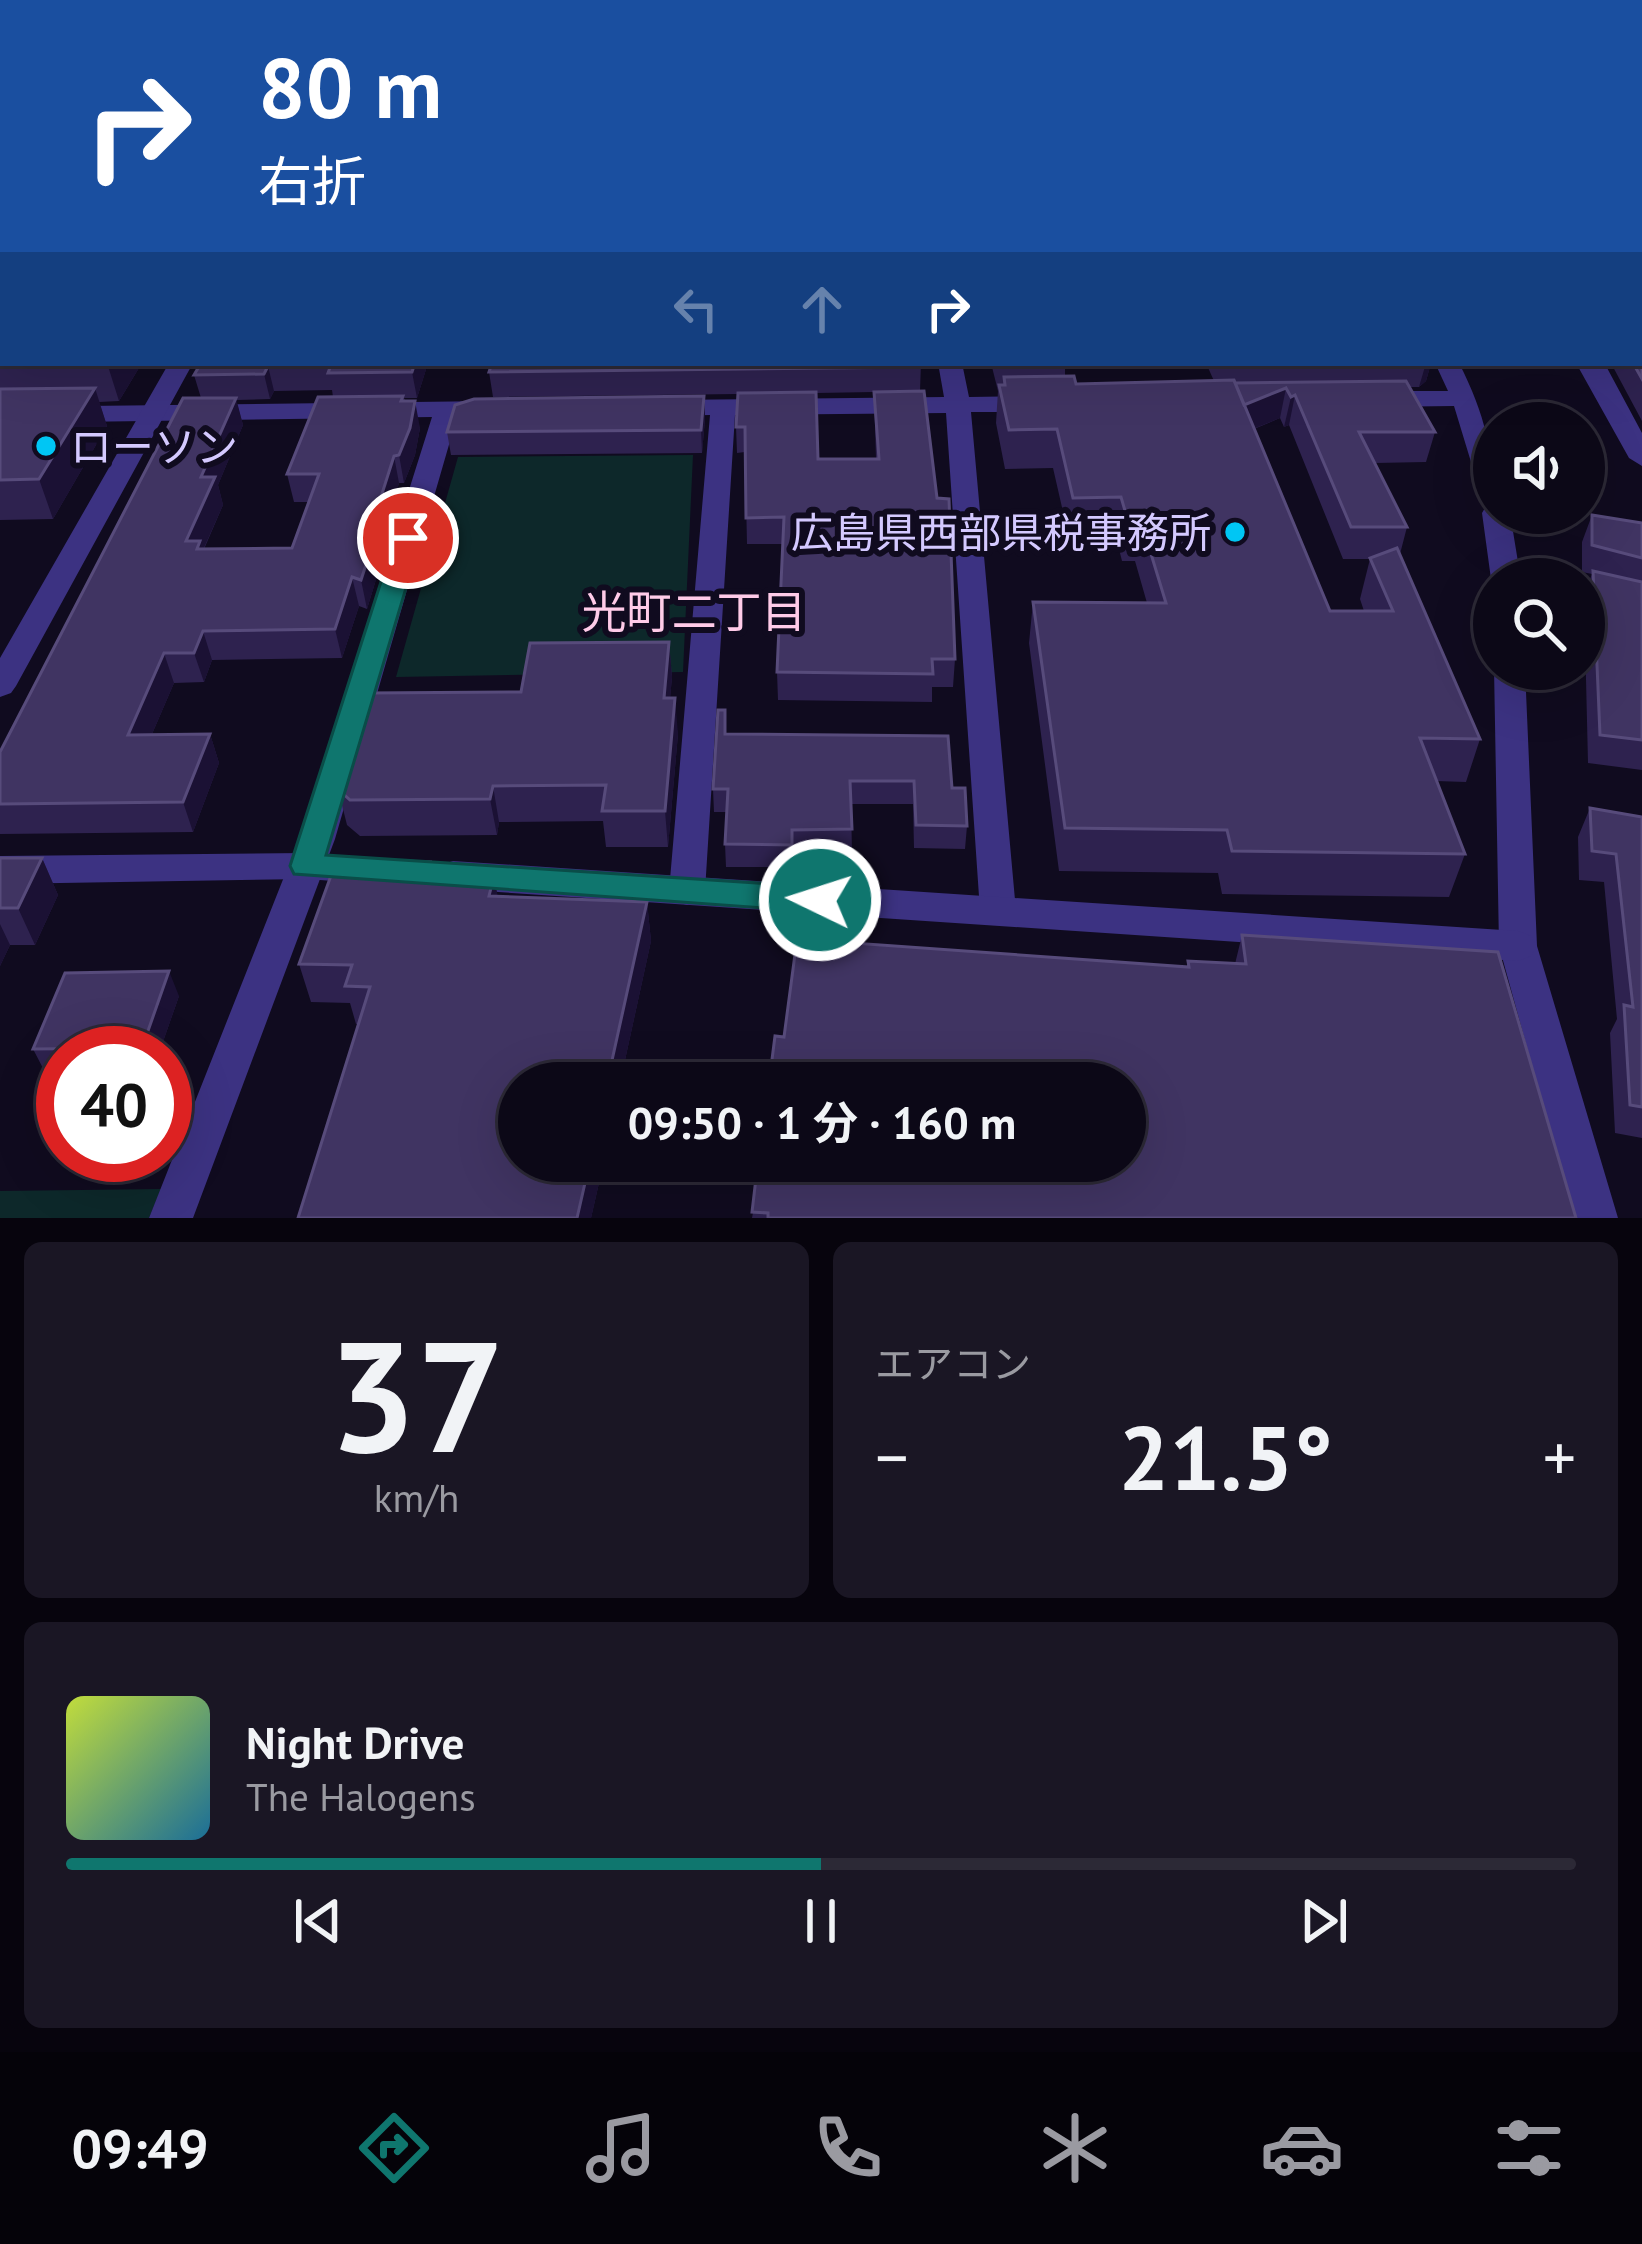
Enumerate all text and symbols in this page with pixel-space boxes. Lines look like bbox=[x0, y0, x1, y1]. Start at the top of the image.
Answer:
text: 80 m bbox=[258, 32, 442, 141]
icon: right bbox=[60, 48, 216, 204]
text: 右折 bbox=[258, 146, 366, 216]
icon: left bbox=[663, 276, 729, 342]
icon: ahead bbox=[789, 276, 855, 342]
icon: right bbox=[915, 276, 981, 342]
map controls bbox=[1473, 402, 1605, 690]
button: sound bbox=[1473, 402, 1605, 534]
place label: ローソン bbox=[70, 419, 238, 474]
marker: ローソン bbox=[33, 433, 59, 459]
pin bbox=[357, 487, 459, 589]
icon: arrive bbox=[375, 505, 441, 571]
place label: 広島県西部県税事務所 bbox=[791, 505, 1211, 560]
marker: 広島県西部県税事務所 bbox=[1222, 519, 1248, 545]
button: search bbox=[1473, 558, 1605, 690]
district label: 光町二丁目 bbox=[581, 582, 807, 640]
position arrow bbox=[757, 837, 883, 963]
speed limit sign: 40 bbox=[36, 1026, 192, 1182]
text: 09:50 · 1 分 · 160 m bbox=[628, 1093, 1016, 1151]
text: 37 bbox=[328, 1293, 505, 1495]
text: エアコン bbox=[875, 1338, 1031, 1389]
text: 21.5° bbox=[1118, 1398, 1333, 1515]
text: − bbox=[875, 1414, 908, 1499]
text: + bbox=[1543, 1414, 1576, 1499]
text: km/h bbox=[374, 1472, 459, 1523]
text: Night Drive bbox=[246, 1713, 464, 1771]
text: The Halogens bbox=[246, 1771, 476, 1822]
icon: previous bbox=[285, 1888, 351, 1954]
icon: pause bbox=[788, 1888, 854, 1954]
icon: next bbox=[1291, 1888, 1357, 1954]
icon: directions bbox=[352, 2106, 436, 2190]
icon: music bbox=[579, 2106, 663, 2190]
icon: phone bbox=[806, 2106, 890, 2190]
icon: climate bbox=[1033, 2106, 1117, 2190]
icon: car bbox=[1260, 2106, 1344, 2190]
icon: filters bbox=[1487, 2106, 1571, 2190]
text: 09:49 bbox=[72, 2113, 209, 2183]

